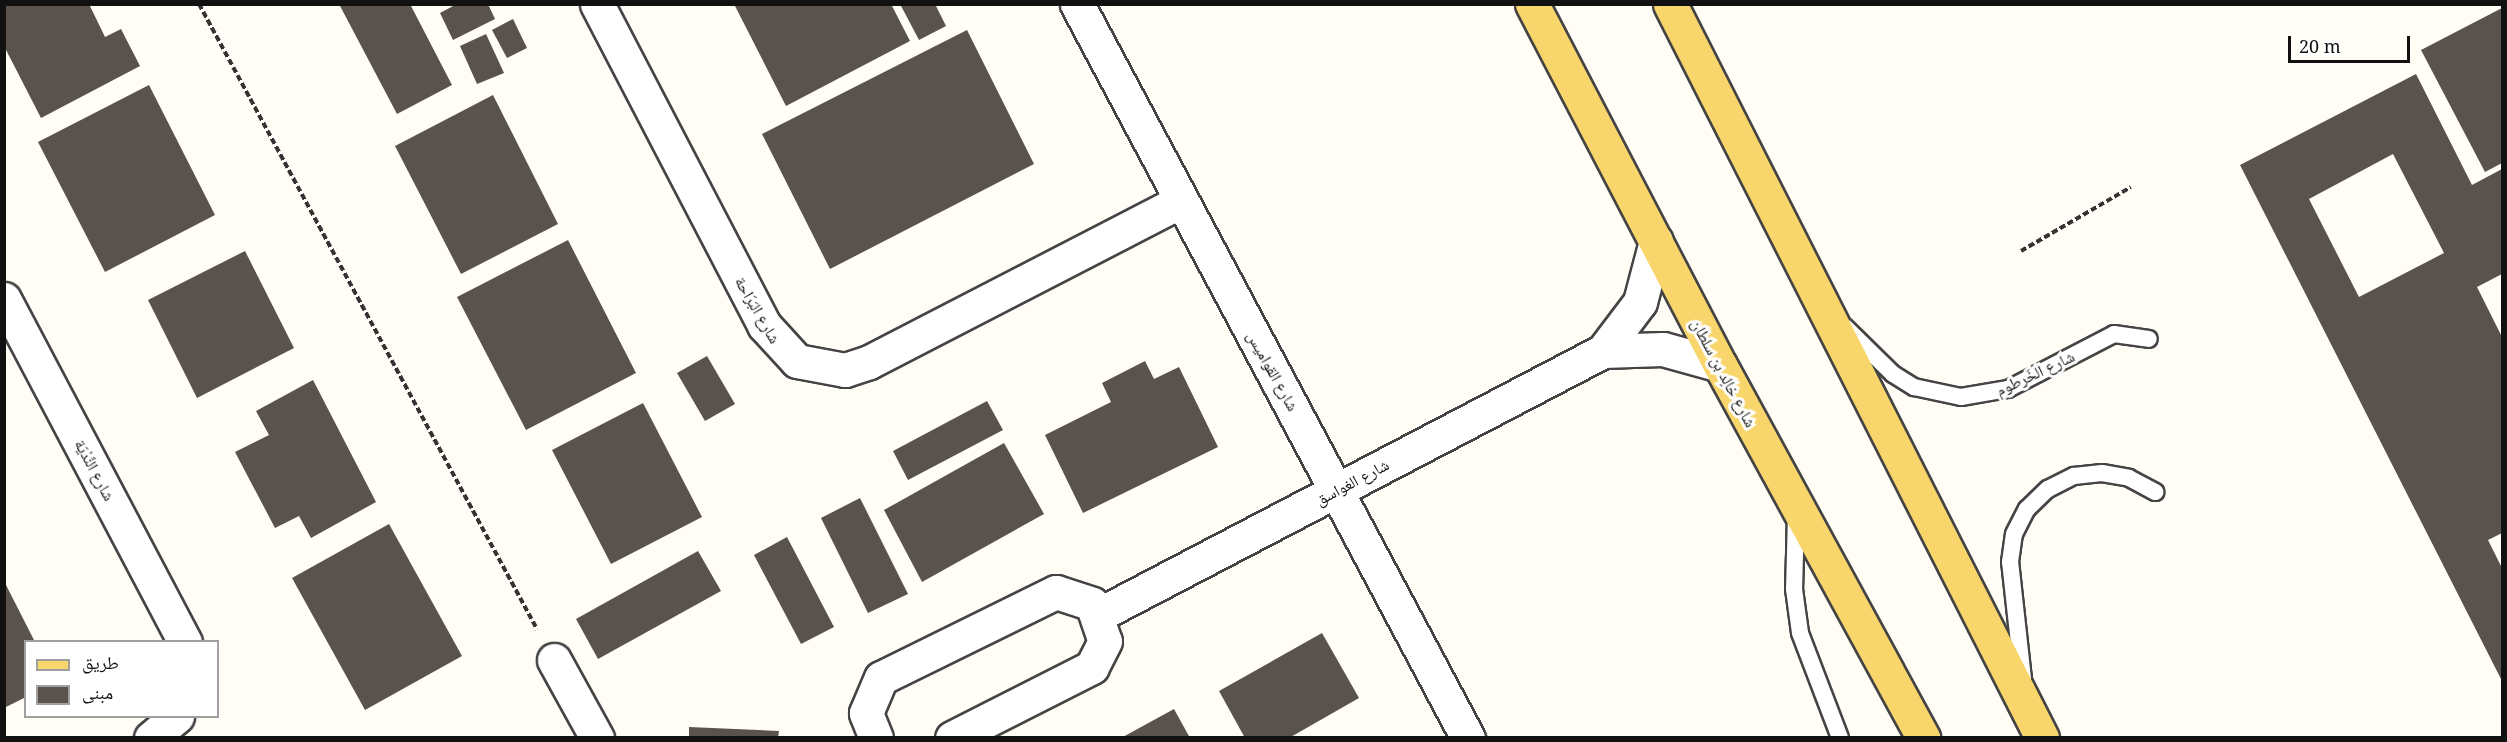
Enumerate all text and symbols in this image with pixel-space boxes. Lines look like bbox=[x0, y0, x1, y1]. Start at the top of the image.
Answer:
scale bar bbox=[2291, 24, 2412, 62]
text: 20 m bbox=[2299, 34, 2341, 58]
street label: شارع البَرَاحة bbox=[731, 273, 785, 347]
street label: شارع خالِد بن سلطان bbox=[1687, 316, 1761, 430]
street label: شارع القواميس bbox=[1243, 328, 1303, 414]
street label: شارع الخَرطوم bbox=[1993, 346, 2077, 400]
street label: شارع النَّدْيَة bbox=[71, 436, 119, 504]
street label: شارع الغواسق bbox=[1312, 455, 1392, 509]
legend bbox=[24, 640, 219, 718]
text: طريق bbox=[82, 650, 119, 674]
text: مبنى bbox=[82, 680, 113, 704]

